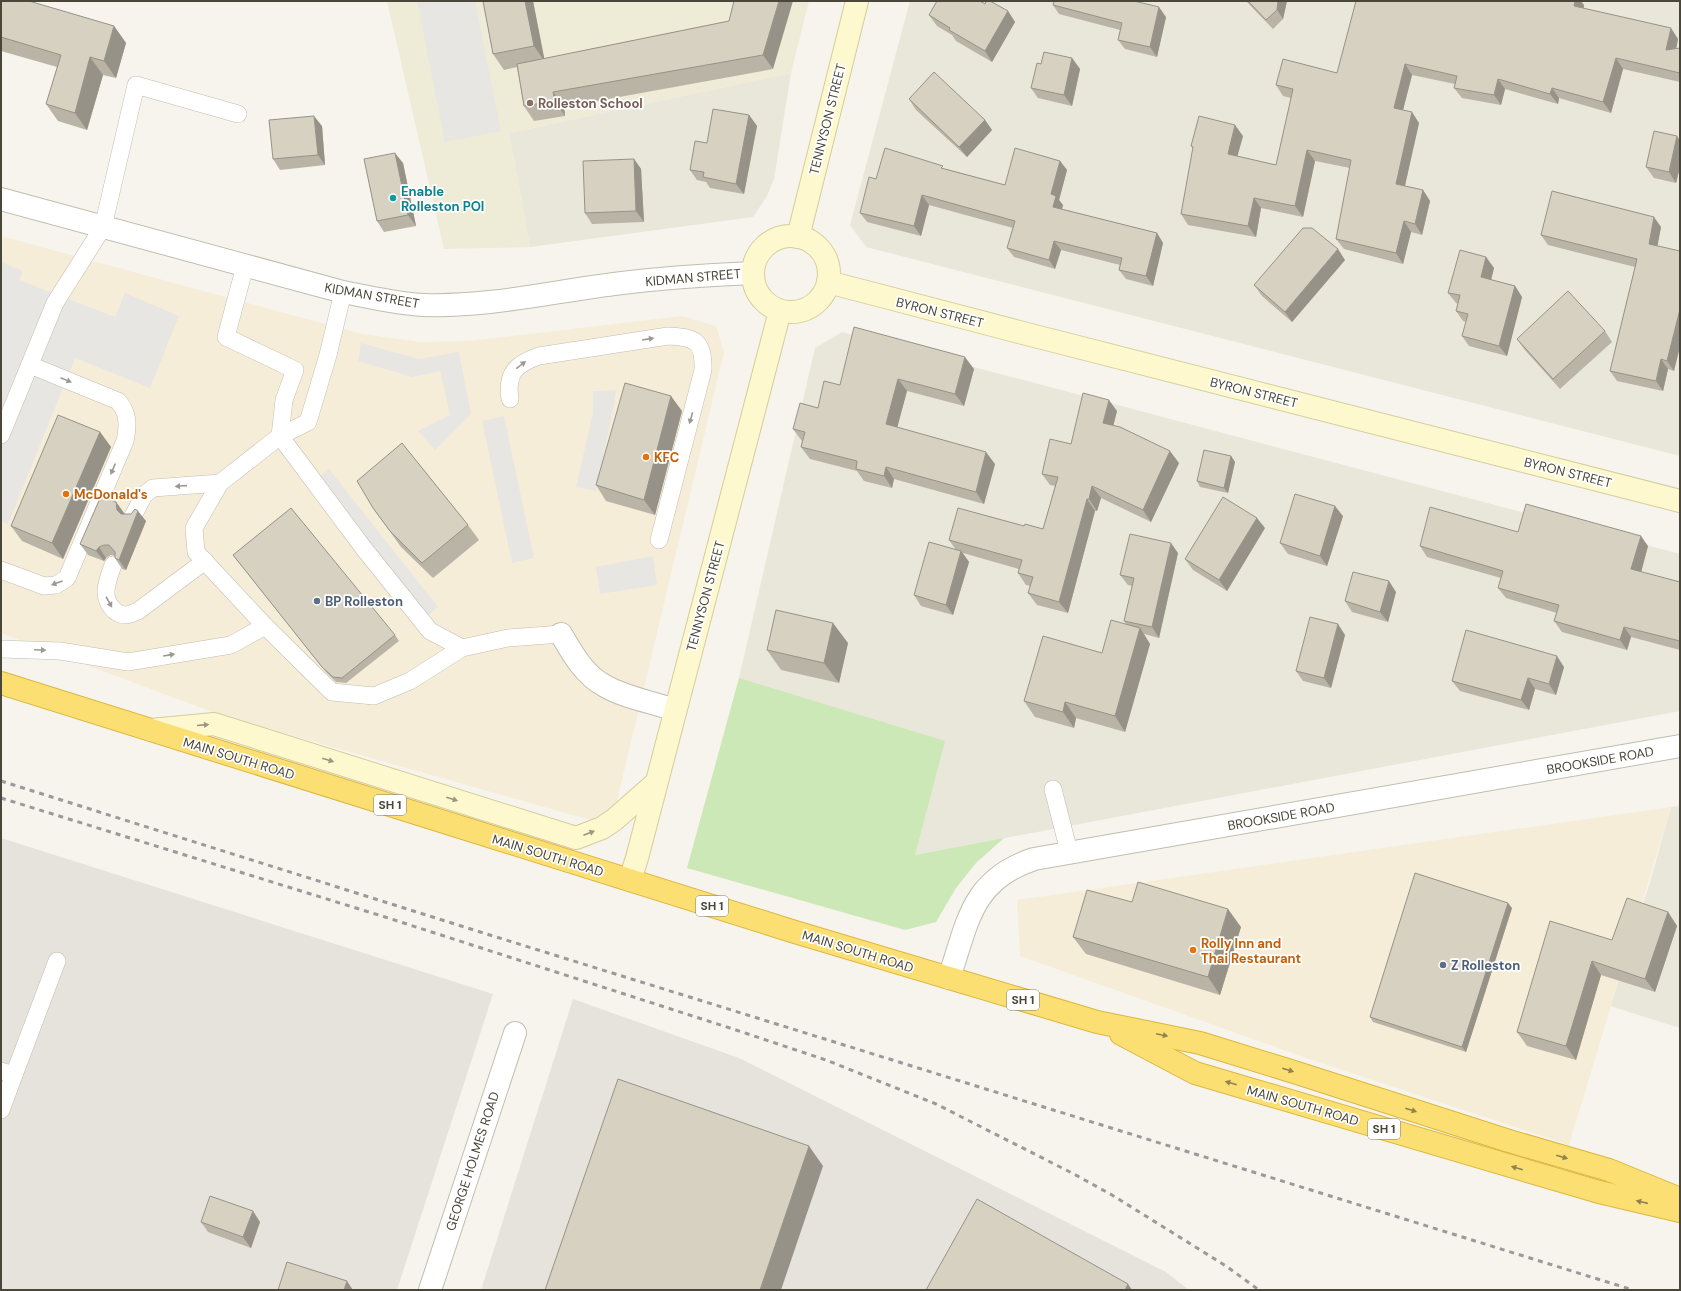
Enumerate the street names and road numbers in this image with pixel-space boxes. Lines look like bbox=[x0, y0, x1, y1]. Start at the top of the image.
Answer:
street label: TENNYSON STREET bbox=[805, 62, 850, 176]
street label: KIDMAN STREET bbox=[645, 265, 742, 290]
street label: KIDMAN STREET bbox=[323, 279, 421, 312]
street label: BYRON STREET bbox=[894, 293, 985, 332]
street label: BYRON STREET bbox=[1208, 373, 1299, 412]
street label: BYRON STREET bbox=[1522, 453, 1613, 492]
street label: TENNYSON STREET bbox=[683, 539, 728, 653]
street label: MAIN SOUTH ROAD bbox=[181, 733, 297, 784]
street label: BROOKSIDE ROAD bbox=[1545, 743, 1655, 778]
road number: SH 1 bbox=[374, 795, 406, 815]
street label: BROOKSIDE ROAD bbox=[1226, 799, 1336, 834]
street label: MAIN SOUTH ROAD bbox=[490, 830, 606, 881]
road number: SH 1 bbox=[696, 896, 728, 916]
street label: MAIN SOUTH ROAD bbox=[800, 926, 916, 977]
road number: SH 1 bbox=[1007, 990, 1039, 1010]
street label: MAIN SOUTH ROAD bbox=[1245, 1081, 1361, 1130]
street label: GEORGE HOLMES ROAD bbox=[442, 1089, 503, 1233]
road number: SH 1 bbox=[1368, 1119, 1400, 1139]

